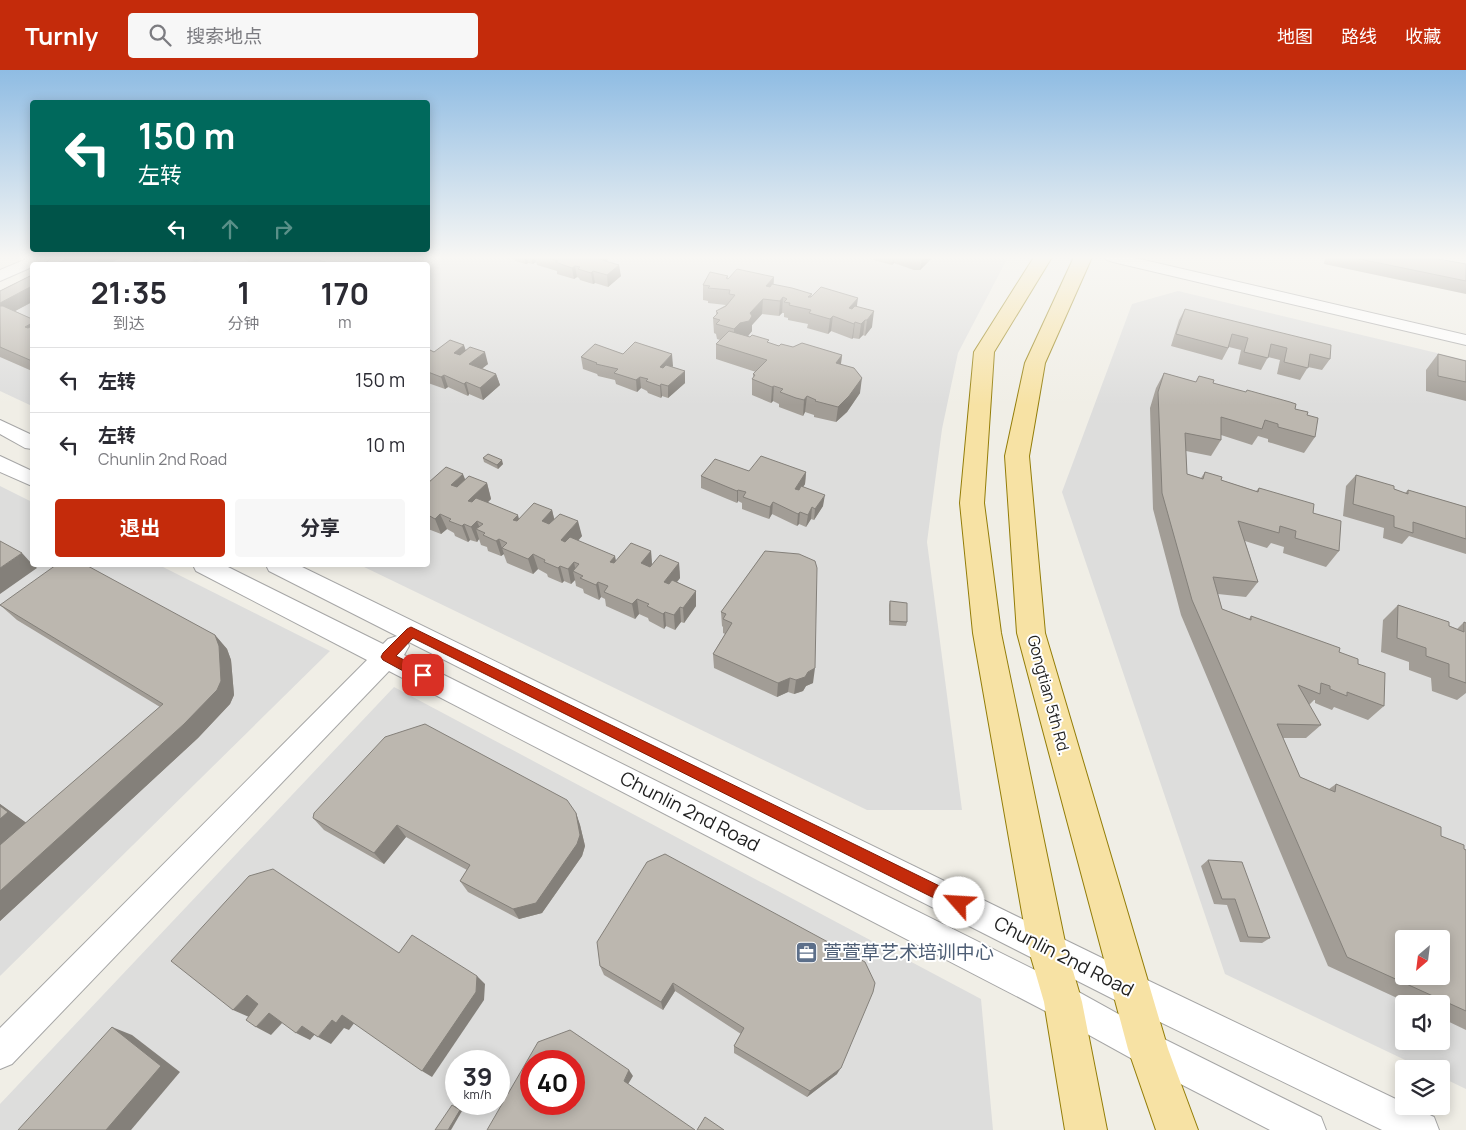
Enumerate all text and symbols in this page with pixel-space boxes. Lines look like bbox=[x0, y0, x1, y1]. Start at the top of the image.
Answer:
search box bbox=[128, 13, 478, 58]
text: Turnly bbox=[25, 19, 98, 52]
icon: search bbox=[146, 21, 174, 49]
text: 搜索地点 bbox=[186, 23, 262, 49]
text: 地图 bbox=[1277, 24, 1313, 48]
text: 路线 bbox=[1341, 24, 1377, 48]
text: 收藏 bbox=[1405, 24, 1441, 48]
text: 150 m bbox=[138, 112, 235, 160]
icon: left bbox=[55, 120, 120, 185]
text: 左转 bbox=[138, 160, 182, 190]
icon: left bbox=[163, 215, 191, 243]
icon: ahead bbox=[216, 215, 244, 243]
icon: right bbox=[269, 215, 297, 243]
text: 21:35 bbox=[91, 272, 167, 313]
text: 1 bbox=[237, 272, 250, 313]
text: 170 bbox=[320, 273, 369, 314]
text: m bbox=[338, 311, 352, 333]
text: 到达 bbox=[113, 312, 145, 334]
text: 分钟 bbox=[228, 312, 260, 334]
icon: left bbox=[55, 366, 83, 394]
text: 150 m bbox=[355, 367, 405, 393]
text: 左转 bbox=[98, 368, 136, 394]
text: 左转 bbox=[98, 422, 136, 448]
icon: left bbox=[55, 431, 83, 459]
text: 10 m bbox=[366, 432, 405, 458]
text: Chunlin 2nd Road bbox=[98, 448, 227, 470]
button: 退出 bbox=[55, 499, 225, 557]
button: 分享 bbox=[235, 499, 405, 557]
street label: Gongtian 5th Rd. bbox=[1022, 633, 1076, 757]
pin bbox=[402, 654, 444, 696]
icon: arrive bbox=[409, 661, 437, 689]
street label: Chunlin 2nd Road bbox=[616, 765, 764, 857]
position arrow bbox=[932, 876, 984, 928]
street label: Chunlin 2nd Road bbox=[990, 910, 1138, 1002]
north arrow bbox=[1395, 930, 1450, 985]
map controls bbox=[1395, 930, 1450, 1115]
place label: 萱萱草艺术培训中心 bbox=[823, 939, 994, 965]
office icon: 萱萱草艺术培训中心 bbox=[795, 940, 819, 964]
button: sound bbox=[1395, 995, 1450, 1050]
speed limit sign: 40 bbox=[520, 1050, 585, 1115]
text: 39 bbox=[462, 1059, 493, 1094]
button: layers bbox=[1395, 1060, 1450, 1115]
text: km/h bbox=[464, 1086, 491, 1103]

